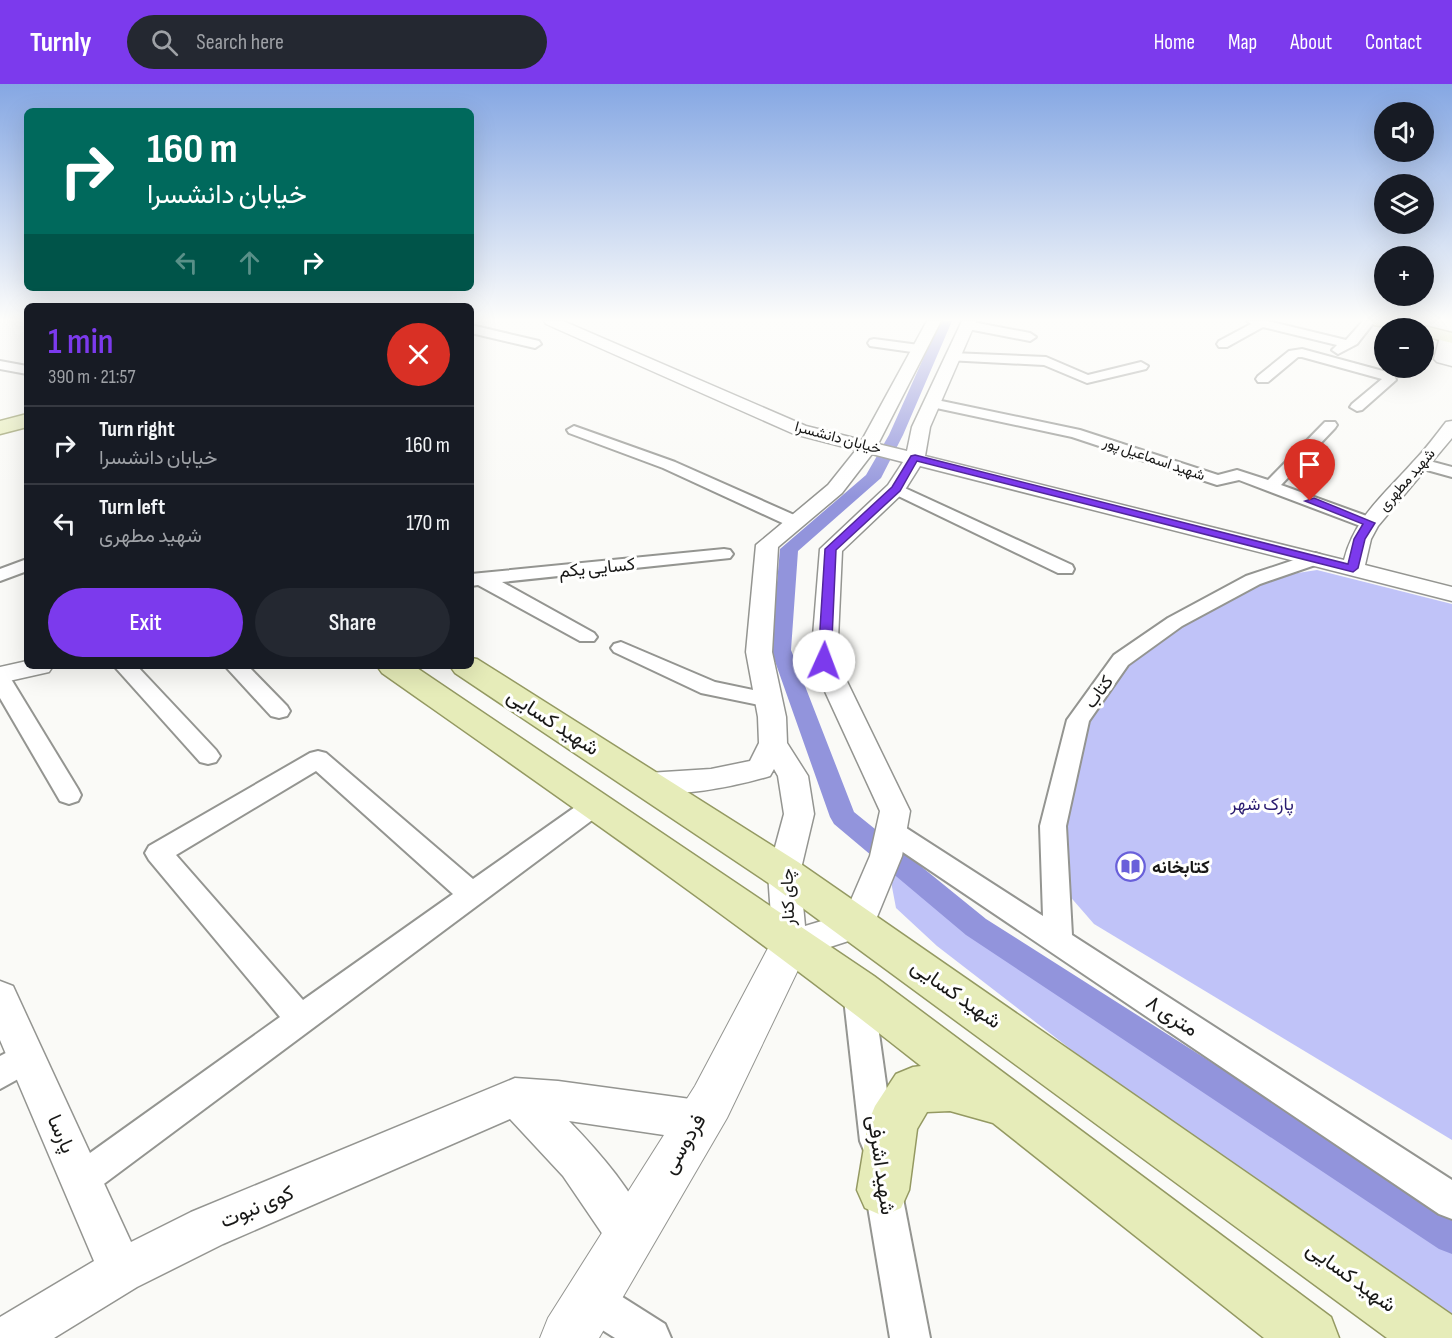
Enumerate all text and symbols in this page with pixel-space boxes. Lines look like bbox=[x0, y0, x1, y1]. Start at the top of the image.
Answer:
search box bbox=[127, 15, 547, 69]
text: Turnly bbox=[30, 26, 91, 59]
icon: search bbox=[148, 26, 181, 59]
text: Search here bbox=[196, 29, 284, 56]
text: Home bbox=[1154, 30, 1195, 55]
text: Map bbox=[1228, 30, 1257, 55]
text: About bbox=[1290, 30, 1332, 55]
text: Contact bbox=[1365, 30, 1422, 55]
map controls bbox=[1374, 102, 1434, 378]
button: sound bbox=[1374, 102, 1434, 162]
text: 160 m bbox=[147, 124, 238, 175]
icon: right bbox=[48, 132, 126, 210]
button: layers bbox=[1374, 174, 1434, 234]
text: خیابان دانشسرا bbox=[147, 179, 307, 211]
icon: left bbox=[170, 246, 203, 279]
icon: ahead bbox=[233, 246, 266, 279]
icon: right bbox=[296, 246, 329, 279]
button: + bbox=[1374, 246, 1434, 306]
button: − bbox=[1374, 318, 1434, 378]
text: 1 min bbox=[48, 321, 113, 364]
button: close bbox=[387, 323, 450, 386]
text: 390 m · 21:57 bbox=[48, 365, 136, 389]
text: Turn right bbox=[99, 416, 175, 443]
street label: خیابان دانشسرا bbox=[793, 417, 883, 459]
icon: right bbox=[48, 429, 81, 462]
text: 160 m bbox=[405, 432, 450, 459]
street label: شهید اسماعیل پور bbox=[1100, 432, 1208, 485]
pin bbox=[1284, 439, 1335, 501]
street label: شهید مطهری bbox=[1375, 445, 1440, 515]
text: خیابان دانشسرا bbox=[99, 446, 217, 470]
icon: arrive bbox=[1293, 448, 1326, 481]
text: Turn left bbox=[99, 494, 165, 521]
icon: left bbox=[48, 507, 81, 540]
text: 170 m bbox=[406, 510, 450, 537]
text: شهید مطهری bbox=[99, 524, 202, 548]
street label: کسایی یکم bbox=[558, 554, 636, 583]
button: Exit bbox=[48, 588, 243, 657]
button: Share bbox=[255, 588, 450, 657]
position arrow bbox=[792, 629, 856, 693]
street label: کتاب bbox=[1080, 672, 1118, 712]
street label: شهید کسایی bbox=[502, 683, 604, 761]
park label: پارک شهر bbox=[1229, 794, 1294, 816]
library icon: کتابخانه bbox=[1115, 851, 1147, 883]
place label: کتابخانه bbox=[1152, 857, 1210, 878]
street label: چای کنار bbox=[777, 868, 801, 927]
street label: شهید کسایی bbox=[906, 954, 1006, 1034]
street label: ۸ متری bbox=[1141, 990, 1203, 1042]
street label: فردوسی bbox=[656, 1109, 712, 1179]
street label: پارسا bbox=[41, 1111, 80, 1158]
street label: شهید اشرفی bbox=[862, 1114, 900, 1216]
street label: کوی نبوت bbox=[216, 1180, 298, 1234]
street label: شهید کسایی bbox=[1301, 1236, 1401, 1318]

